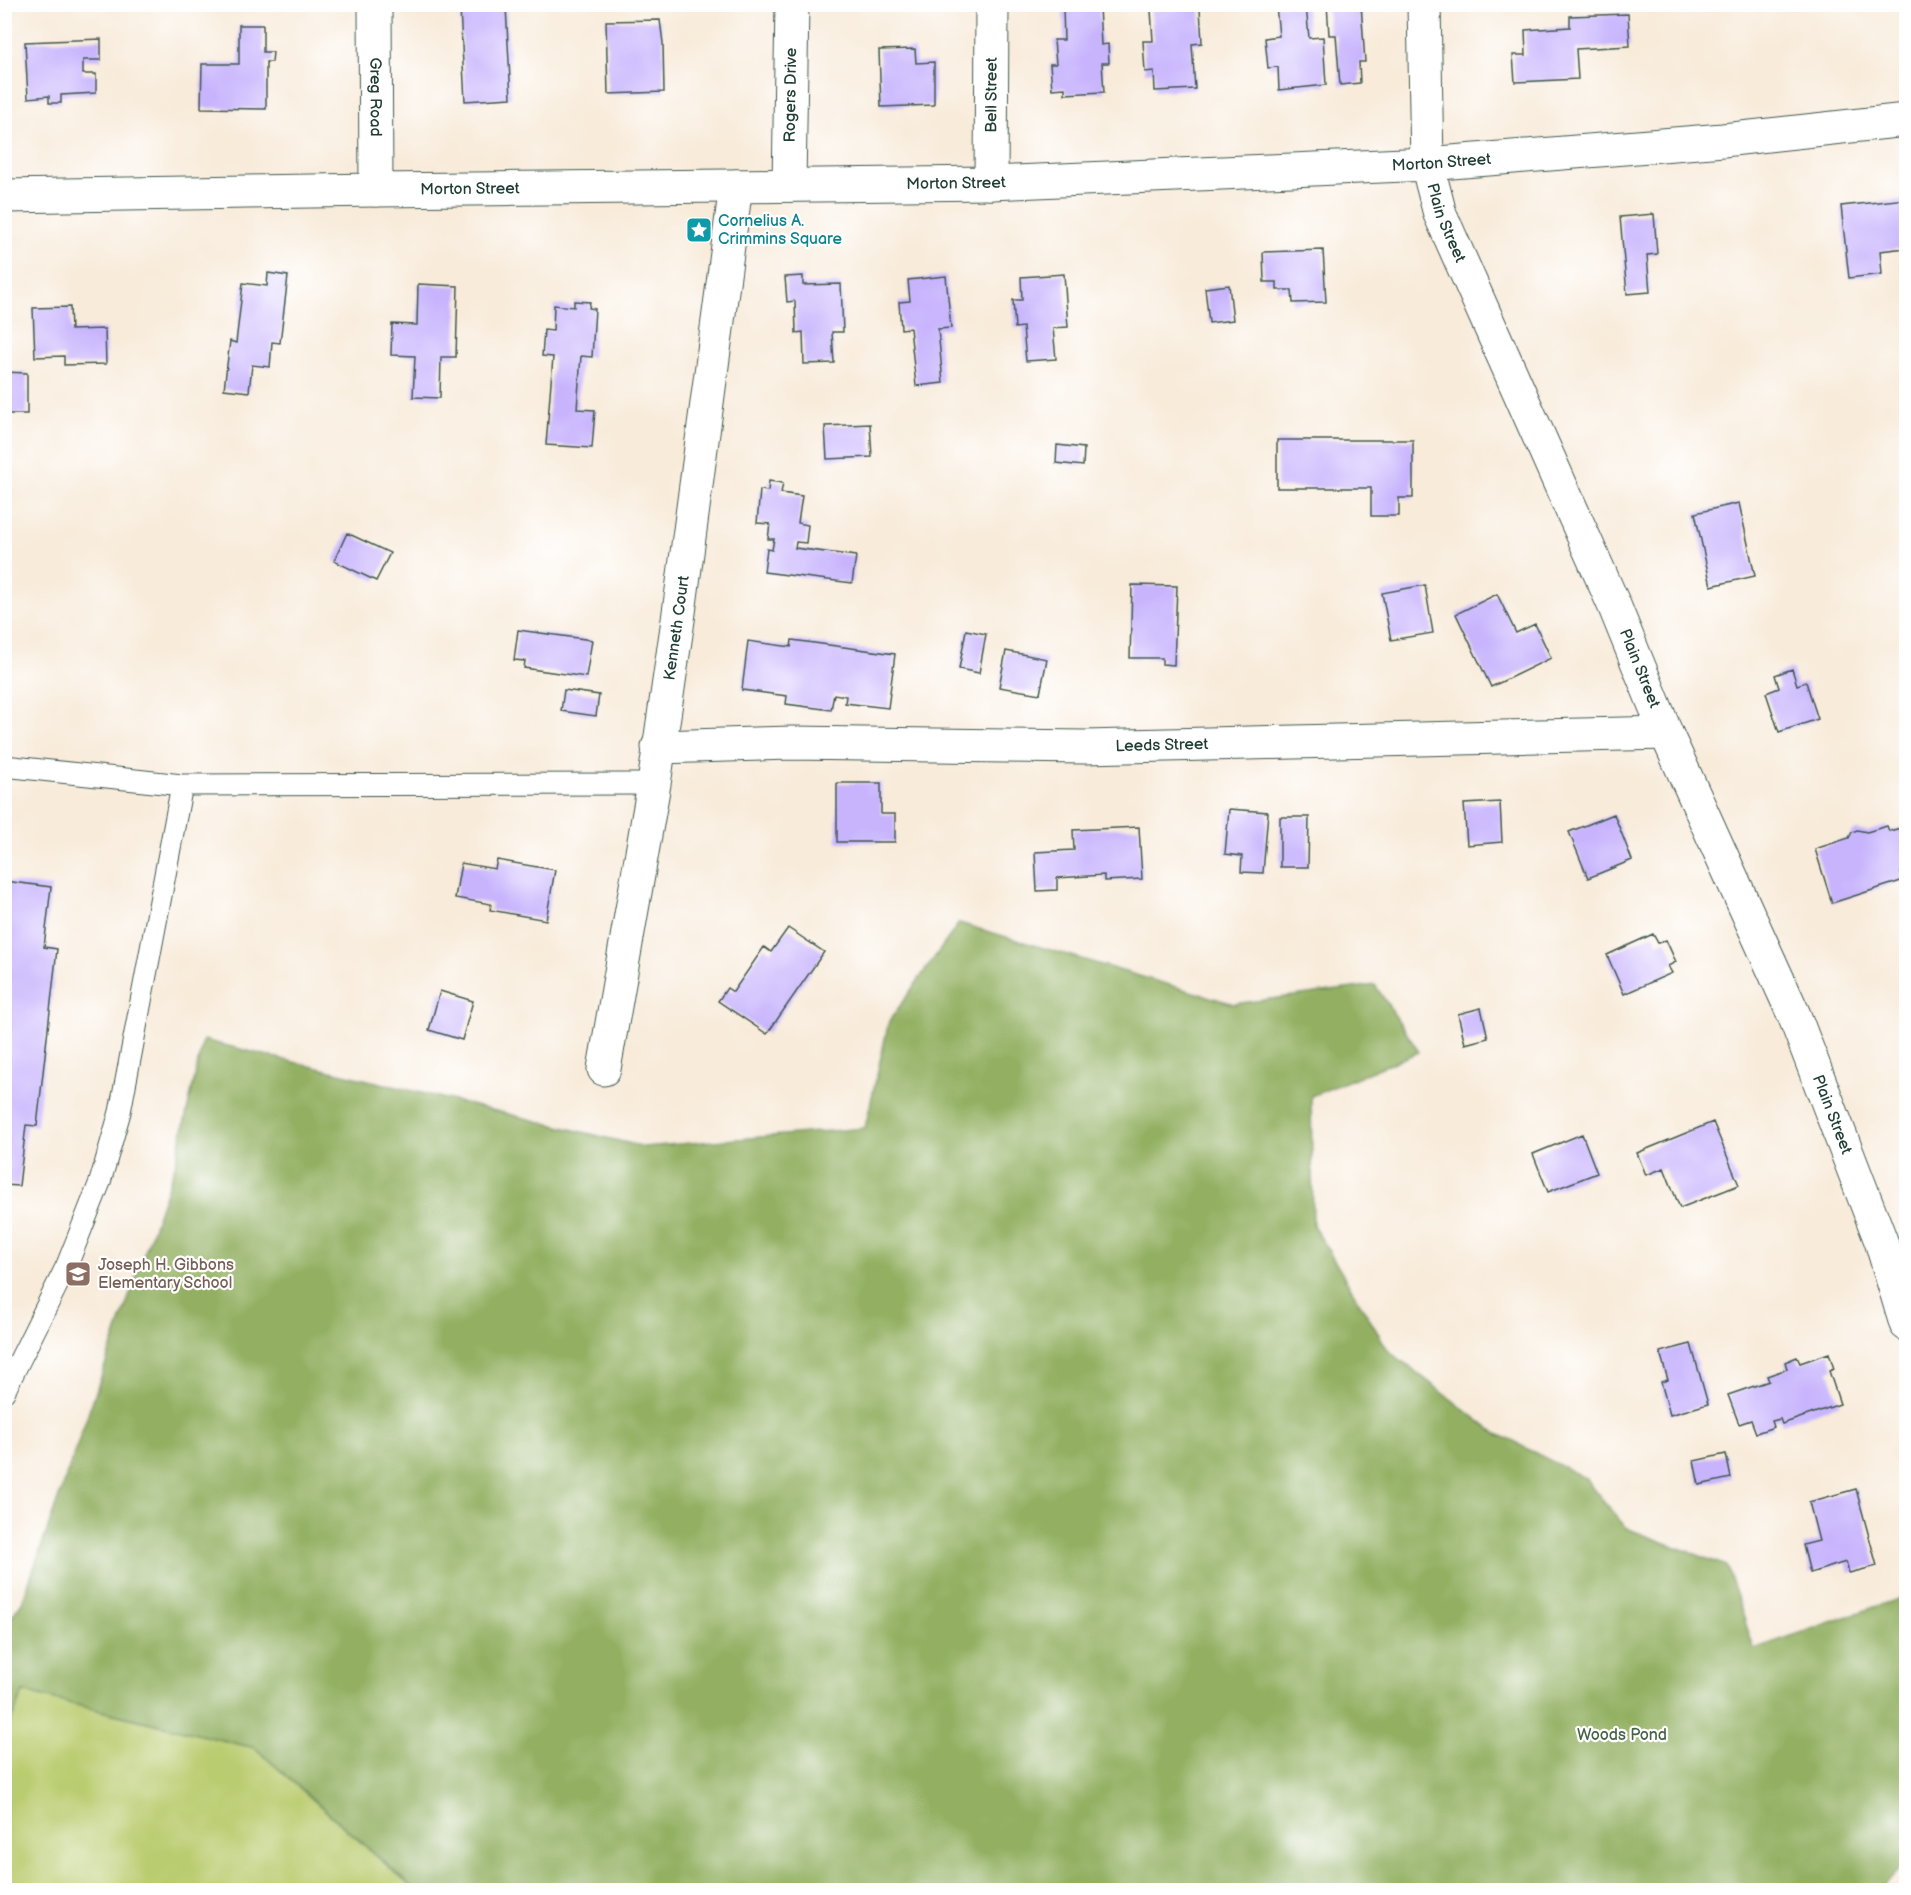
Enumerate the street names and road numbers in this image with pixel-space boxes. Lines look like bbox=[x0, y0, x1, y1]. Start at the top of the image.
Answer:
street label: Rogers Drive bbox=[780, 47, 801, 143]
street label: Greg Road bbox=[366, 57, 385, 137]
street label: Bell Street bbox=[982, 57, 1001, 133]
street label: Morton Street bbox=[1391, 149, 1492, 175]
street label: Morton Street bbox=[906, 173, 1006, 193]
street label: Morton Street bbox=[420, 179, 520, 199]
street label: Plain Street bbox=[1423, 181, 1470, 265]
street label: Kenneth Court bbox=[660, 574, 693, 682]
street label: Plain Street bbox=[1615, 626, 1664, 711]
street label: Leeds Street bbox=[1115, 735, 1209, 756]
street label: Plain Street bbox=[1808, 1072, 1856, 1157]

